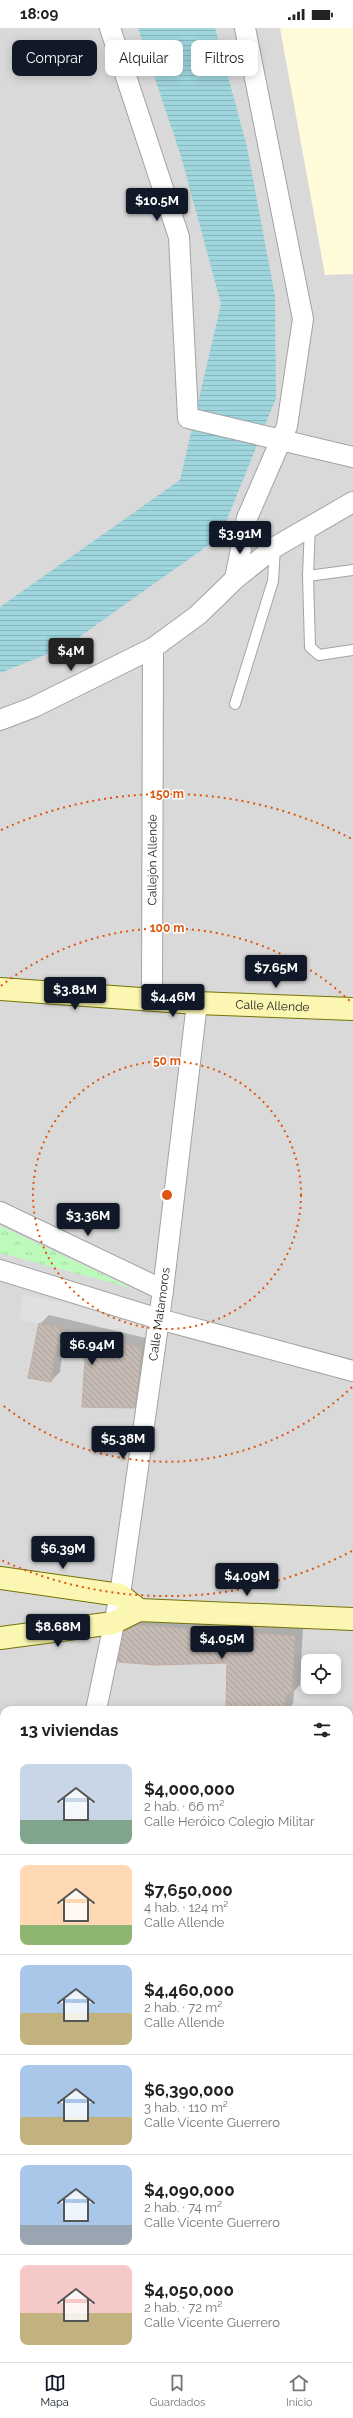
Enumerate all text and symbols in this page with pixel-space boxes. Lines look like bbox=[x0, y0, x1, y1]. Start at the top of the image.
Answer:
text: 18:09 bbox=[20, 5, 58, 23]
chip: Comprar bbox=[12, 40, 97, 76]
chip: Alquilar bbox=[105, 40, 183, 76]
chip: Filtros bbox=[191, 40, 258, 76]
pin: $10.5M bbox=[124, 188, 190, 222]
text: $10.5M bbox=[135, 193, 179, 208]
pin: $3.91M bbox=[207, 521, 273, 555]
text: $3.91M bbox=[218, 526, 262, 541]
pin: $4M bbox=[52, 638, 90, 672]
text: $4M bbox=[58, 643, 84, 658]
text: 150 m bbox=[150, 787, 184, 801]
street label: Callejón Allende bbox=[145, 814, 160, 906]
text: 100 m bbox=[150, 921, 184, 935]
pin: $7.65M bbox=[243, 955, 309, 989]
text: $7.65M bbox=[254, 960, 298, 975]
pin: $3.81M bbox=[42, 977, 108, 1011]
text: $3.81M bbox=[53, 982, 97, 997]
pin: $4.46M bbox=[140, 984, 206, 1018]
text: $4.46M bbox=[150, 989, 196, 1004]
street label: Calle Allende bbox=[235, 997, 310, 1014]
text: 50 m bbox=[153, 1054, 181, 1068]
centre of rings bbox=[160, 1188, 174, 1202]
pin: $3.36M bbox=[55, 1203, 121, 1237]
text: $3.36M bbox=[66, 1208, 110, 1223]
street label: Calle Matamoros bbox=[146, 1267, 173, 1362]
pin: $6.94M bbox=[59, 1332, 125, 1366]
text: $6.94M bbox=[69, 1337, 115, 1352]
pin: $5.38M bbox=[90, 1426, 156, 1460]
text: $5.38M bbox=[101, 1431, 145, 1446]
pin: $6.39M bbox=[30, 1536, 96, 1570]
text: $6.39M bbox=[40, 1541, 86, 1556]
pin: $4.09M bbox=[214, 1563, 280, 1597]
text: $4.09M bbox=[224, 1568, 270, 1583]
pin: $8.68M bbox=[25, 1614, 91, 1648]
text: $8.68M bbox=[35, 1619, 81, 1634]
pin: $4.05M bbox=[189, 1626, 255, 1660]
text: $4.05M bbox=[199, 1631, 245, 1646]
map controls bbox=[301, 1654, 341, 1694]
button: locate bbox=[301, 1654, 341, 1694]
icon: filters bbox=[311, 1719, 333, 1741]
text: 13 viviendas bbox=[20, 1720, 118, 1740]
text: $4,000,000 bbox=[144, 1779, 235, 1799]
icon: home bbox=[52, 1780, 100, 1828]
text: 2 hab. · 66 m² bbox=[144, 1799, 224, 1814]
text: Calle Heróico Colegio Militar bbox=[144, 1814, 315, 1829]
text: $7,650,000 bbox=[144, 1880, 233, 1900]
icon: home bbox=[52, 1881, 100, 1929]
text: 4 hab. · 124 m² bbox=[144, 1900, 228, 1915]
text: Calle Allende bbox=[144, 1915, 224, 1930]
text: $4,460,000 bbox=[144, 1980, 234, 2000]
icon: home bbox=[52, 1981, 100, 2029]
text: 2 hab. · 72 m² bbox=[144, 2000, 222, 2015]
text: Calle Allende bbox=[144, 2015, 224, 2030]
text: $6,390,000 bbox=[144, 2080, 234, 2100]
icon: home bbox=[52, 2081, 100, 2129]
text: 3 hab. · 110 m² bbox=[144, 2100, 228, 2115]
text: Calle Vicente Guerrero bbox=[144, 2115, 280, 2130]
text: $4,090,000 bbox=[144, 2180, 235, 2200]
icon: home bbox=[52, 2181, 100, 2229]
text: 2 hab. · 74 m² bbox=[144, 2200, 222, 2215]
text: Calle Vicente Guerrero bbox=[144, 2215, 280, 2230]
text: $4,050,000 bbox=[144, 2280, 234, 2300]
icon: home bbox=[52, 2281, 100, 2329]
text: 2 hab. · 72 m² bbox=[144, 2300, 222, 2315]
text: Calle Vicente Guerrero bbox=[144, 2315, 280, 2330]
tab: Mapa bbox=[40, 2372, 69, 2409]
tab: Guardados bbox=[150, 2372, 205, 2409]
tab: Inicio bbox=[286, 2372, 313, 2409]

